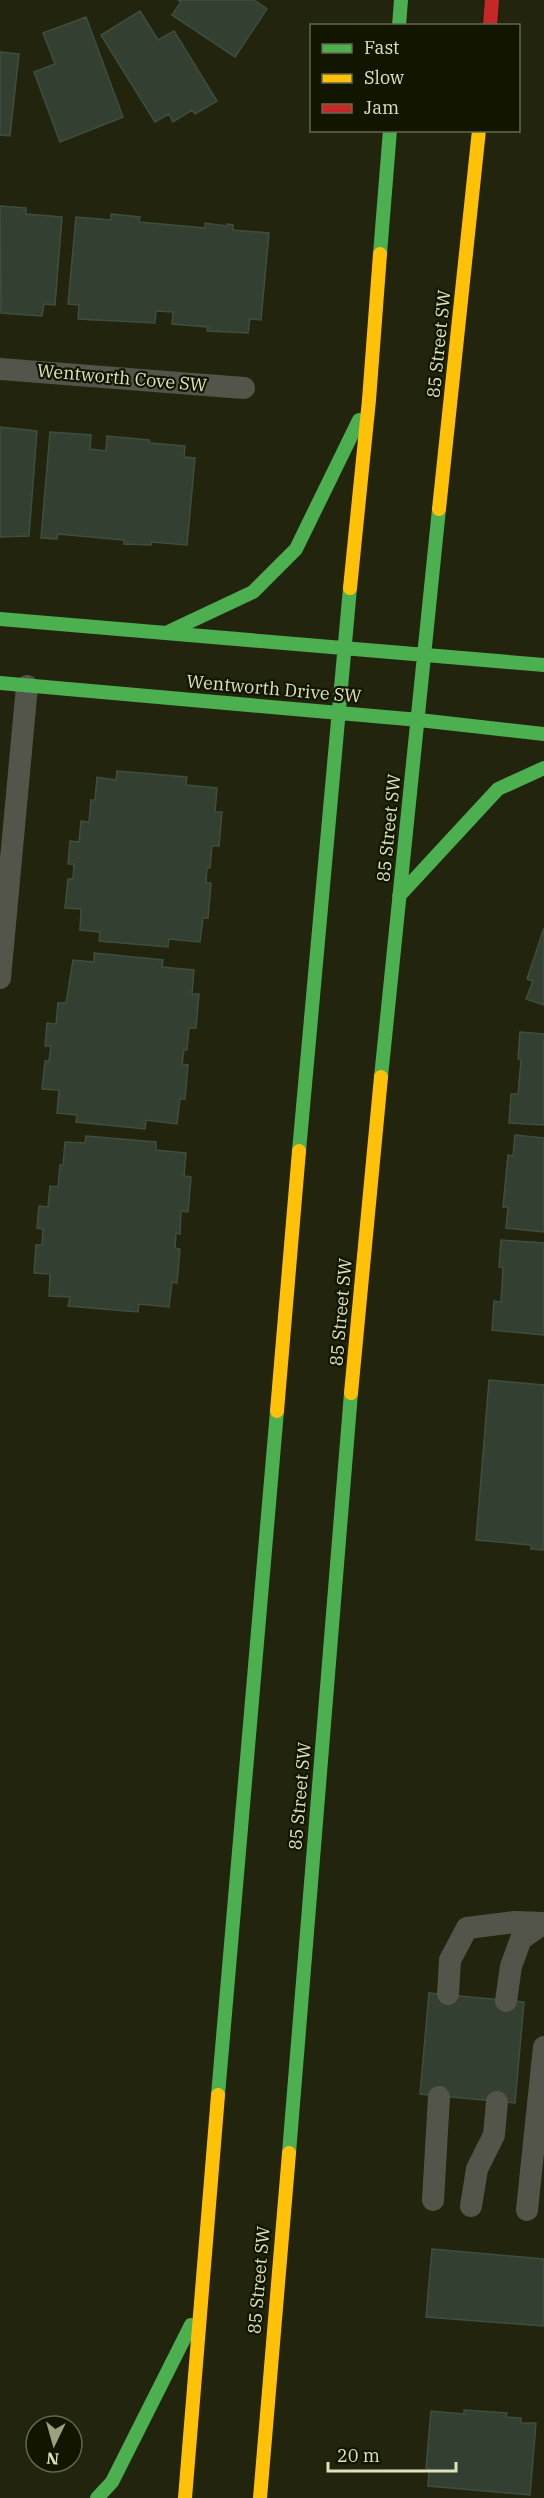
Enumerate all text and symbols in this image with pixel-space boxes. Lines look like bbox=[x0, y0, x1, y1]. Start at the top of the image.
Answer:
legend bbox=[310, 24, 520, 132]
text: Fast bbox=[364, 36, 399, 59]
text: Slow bbox=[364, 66, 404, 89]
text: Jam bbox=[364, 96, 399, 119]
street label: 85 Street SW bbox=[421, 288, 456, 399]
street label: Wentworth Cove SW bbox=[36, 359, 209, 396]
street label: Wentworth Drive SW bbox=[186, 669, 363, 708]
street label: 85 Street SW bbox=[371, 772, 406, 883]
street label: 85 Street SW bbox=[324, 1256, 357, 1367]
street label: 85 Street SW bbox=[283, 1740, 316, 1851]
street label: 85 Street SW bbox=[242, 2224, 275, 2335]
north arrow bbox=[24, 2414, 84, 2474]
scale bar bbox=[328, 2435, 456, 2473]
text: 20 m bbox=[337, 2444, 380, 2467]
text: N bbox=[46, 2448, 60, 2469]

